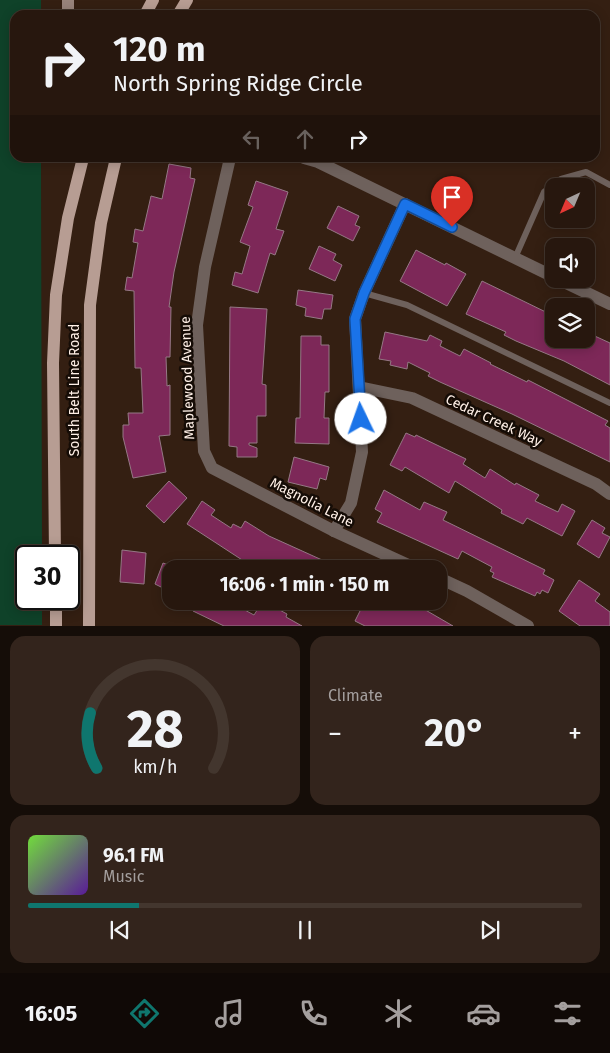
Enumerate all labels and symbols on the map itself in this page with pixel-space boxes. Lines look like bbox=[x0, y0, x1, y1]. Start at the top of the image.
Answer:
pin bbox=[431, 176, 473, 227]
north arrow bbox=[545, 178, 595, 228]
street label: Maplewood Avenue bbox=[177, 316, 198, 440]
street label: South Belt Line Road bbox=[66, 324, 83, 456]
street label: Cedar Creek Way bbox=[443, 391, 545, 450]
position arrow bbox=[334, 392, 386, 444]
street label: Magnolia Lane bbox=[267, 474, 356, 531]
speed limit sign: 30 bbox=[15, 545, 80, 610]

